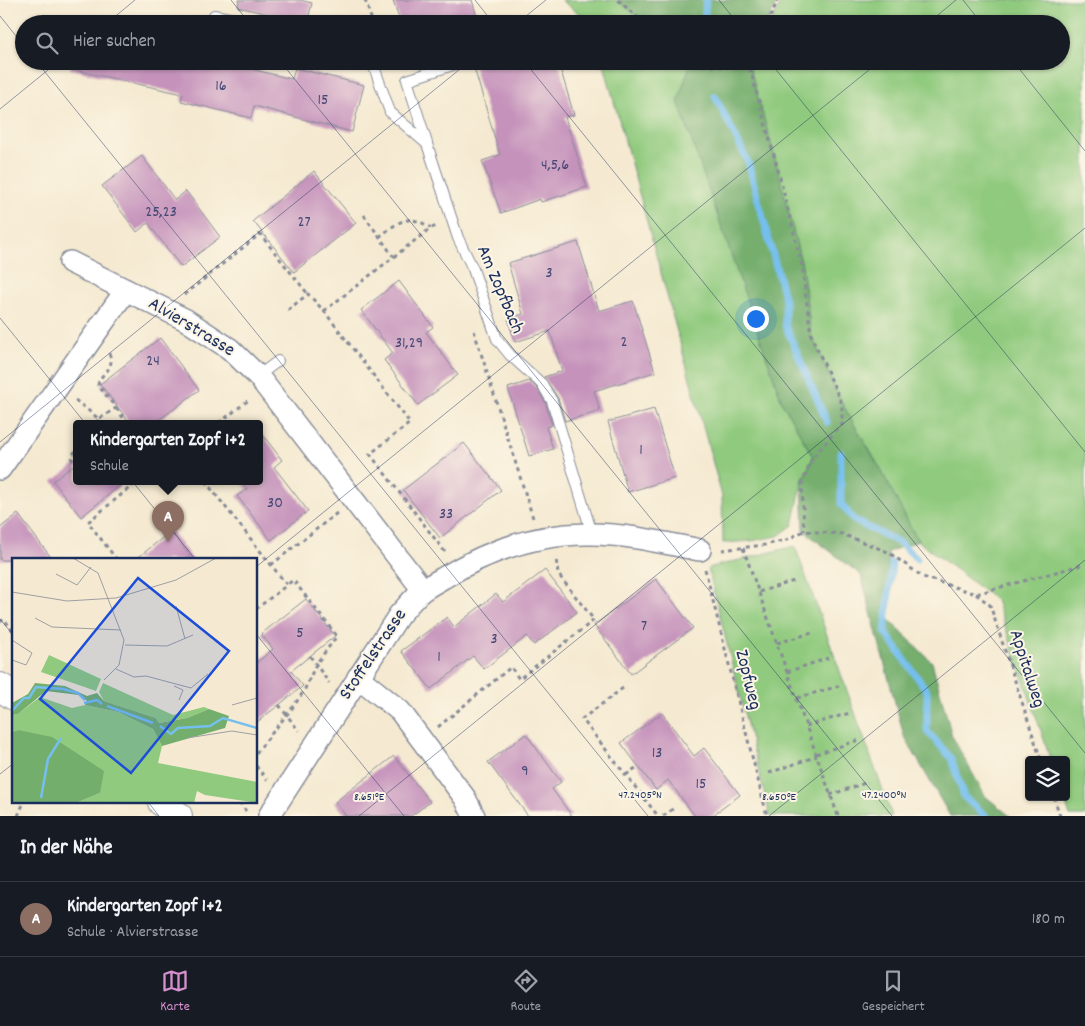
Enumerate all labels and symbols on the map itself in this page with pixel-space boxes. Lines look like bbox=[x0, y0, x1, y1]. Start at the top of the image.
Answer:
house number: 16 bbox=[215, 75, 227, 98]
house number: 15 bbox=[318, 89, 328, 112]
house number: 4,5,6 bbox=[541, 154, 569, 177]
house number: 25,23 bbox=[145, 201, 177, 224]
house number: 27 bbox=[297, 211, 311, 234]
street label: Am Zopfbach bbox=[468, 242, 530, 338]
house number: 3 bbox=[545, 262, 553, 285]
street label: Alvierstrasse bbox=[142, 291, 240, 365]
your location bbox=[743, 306, 769, 332]
house number: 2 bbox=[621, 331, 628, 354]
house number: 31,29 bbox=[395, 332, 423, 355]
house number: 24 bbox=[146, 350, 160, 373]
house number: 1 bbox=[639, 439, 643, 462]
house number: 30 bbox=[267, 492, 283, 515]
pin: A bbox=[152, 501, 184, 542]
house number: 33 bbox=[439, 503, 453, 526]
inset map bbox=[12, 558, 258, 804]
street label: Stoffelstrasse bbox=[333, 604, 415, 706]
house number: 7 bbox=[641, 615, 647, 638]
house number: 5 bbox=[296, 622, 304, 645]
street label: Appitalweg bbox=[1001, 626, 1051, 712]
house number: 3 bbox=[490, 628, 498, 651]
house number: 1 bbox=[437, 646, 441, 669]
street label: Zopfweg bbox=[726, 647, 768, 713]
house number: 13 bbox=[652, 742, 662, 765]
house number: 9 bbox=[521, 760, 529, 783]
house number: 15 bbox=[696, 773, 706, 796]
text: 47.2405°N bbox=[618, 787, 662, 804]
text: 47.2400°N bbox=[862, 787, 906, 804]
text: 8.651°E bbox=[354, 789, 385, 806]
text: 8.650°E bbox=[762, 789, 797, 806]

